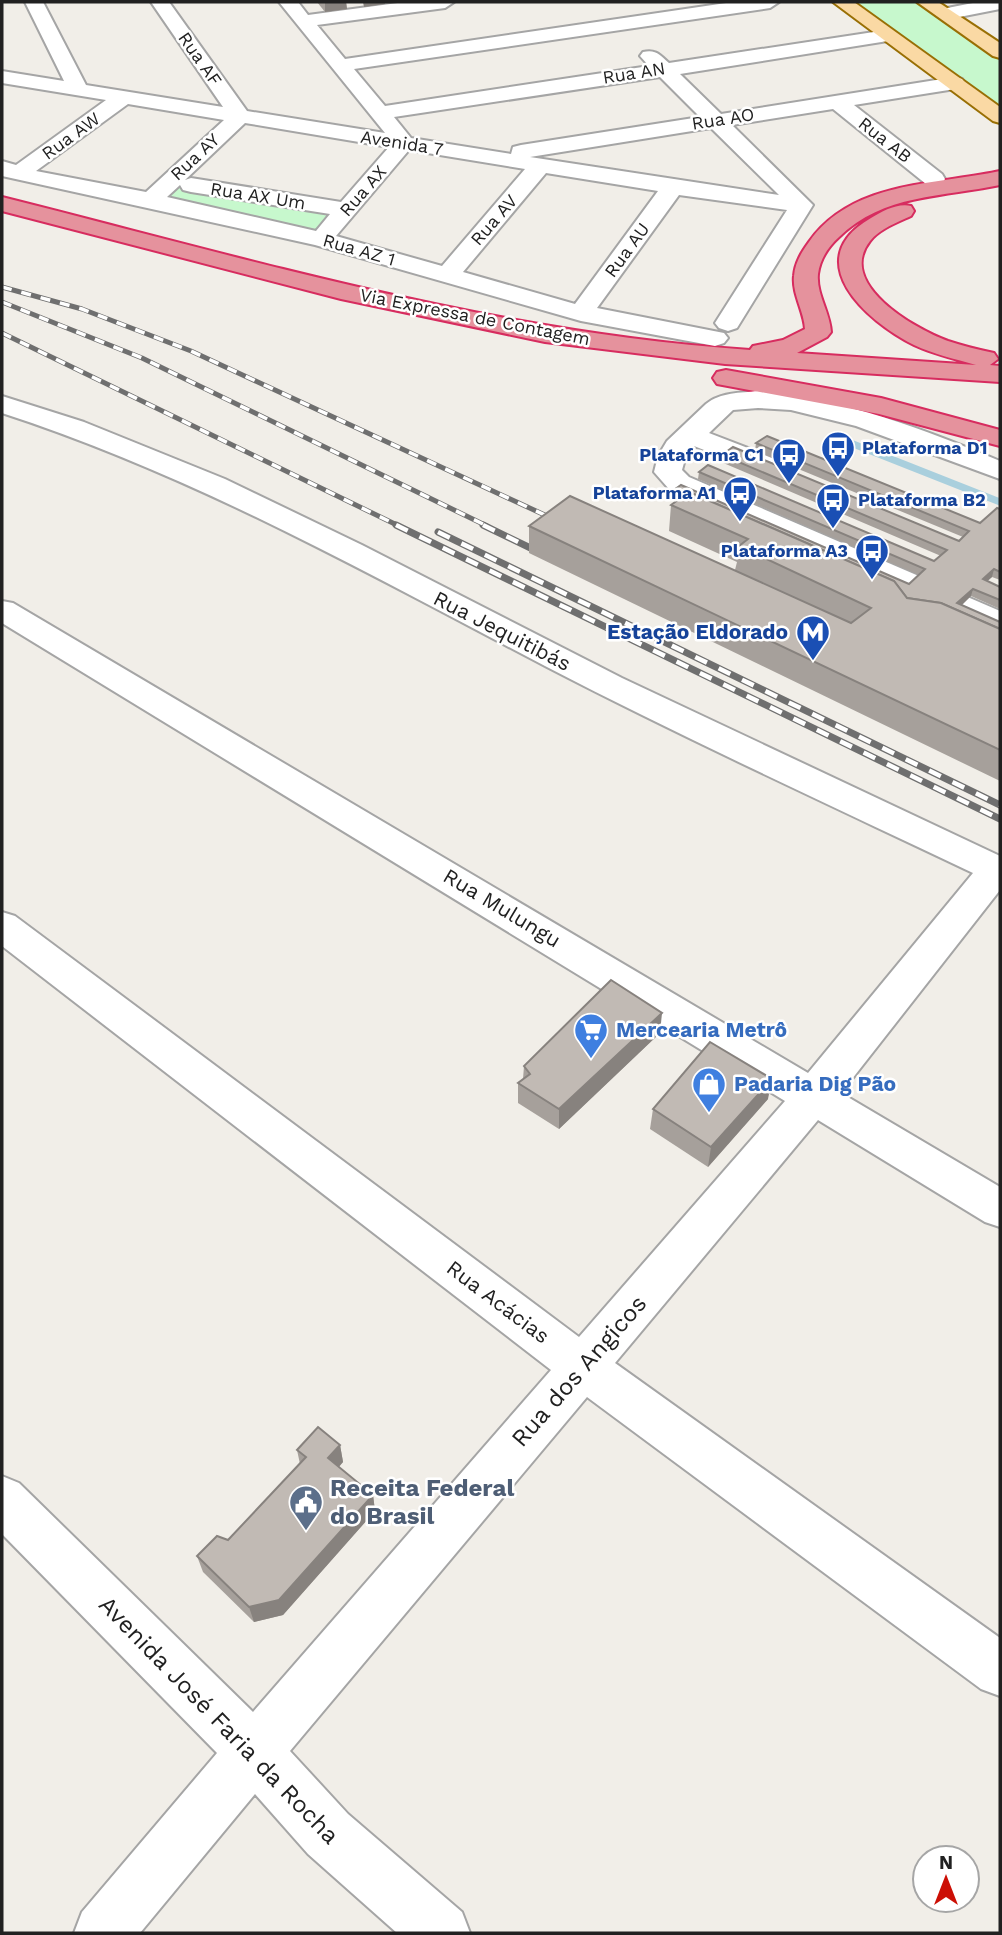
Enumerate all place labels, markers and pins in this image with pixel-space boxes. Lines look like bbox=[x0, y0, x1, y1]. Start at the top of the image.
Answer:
bus stop icon: Plataforma D1 bbox=[819, 429, 857, 478]
bus stop icon: Plataforma C1 bbox=[770, 436, 808, 485]
place label: Plataforma D1 bbox=[862, 437, 987, 458]
place label: Plataforma C1 bbox=[639, 444, 764, 465]
bus stop icon: Plataforma A1 bbox=[721, 474, 759, 523]
bus stop icon: Plataforma B2 bbox=[814, 481, 852, 530]
place label: Plataforma A1 bbox=[593, 482, 716, 503]
place label: Plataforma B2 bbox=[858, 489, 986, 510]
bus stop icon: Plataforma A3 bbox=[853, 532, 891, 581]
place label: Plataforma A3 bbox=[721, 540, 848, 561]
metro station icon: Estação Eldorado bbox=[794, 613, 832, 662]
place label: Estação Eldorado bbox=[607, 619, 788, 644]
supermarket icon: Mercearia Metrô bbox=[572, 1011, 610, 1060]
place label: Mercearia Metrô bbox=[616, 1017, 787, 1042]
shop icon: Padaria Dig Pão bbox=[690, 1065, 728, 1114]
place label: Padaria Dig Pão bbox=[734, 1071, 896, 1096]
place label: Receita Federal do Brasil bbox=[330, 1474, 514, 1530]
public building icon: Receita Federal do Brasil bbox=[287, 1483, 325, 1532]

